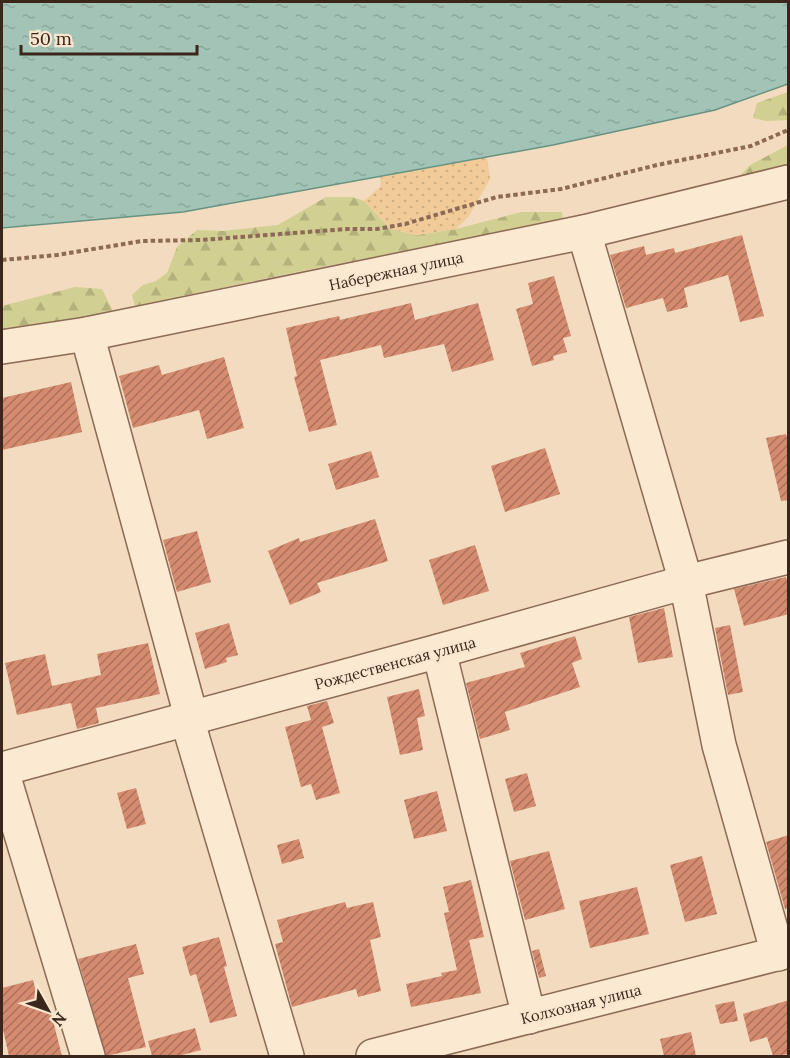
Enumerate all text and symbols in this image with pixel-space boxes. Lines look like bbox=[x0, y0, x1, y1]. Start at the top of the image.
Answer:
scale bar bbox=[21, 18, 196, 56]
text: 50 m bbox=[30, 27, 72, 50]
street label: Набережная улица bbox=[327, 247, 465, 294]
street label: Рождественская улица bbox=[312, 632, 478, 694]
north arrow bbox=[18, 980, 78, 1040]
street label: Колхозная улица bbox=[519, 980, 644, 1028]
text: N bbox=[48, 1008, 71, 1031]

